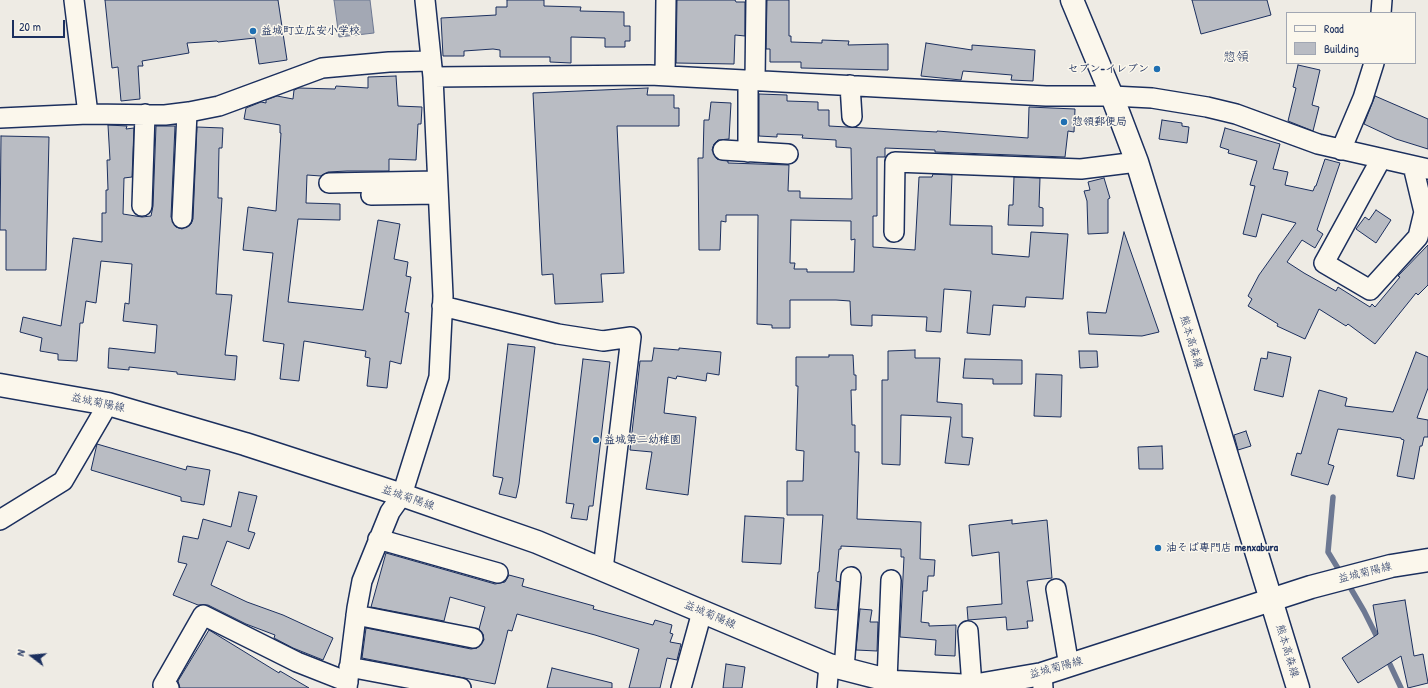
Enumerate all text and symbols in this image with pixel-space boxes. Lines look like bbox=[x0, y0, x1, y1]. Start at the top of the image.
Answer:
scale bar bbox=[14, 12, 67, 38]
legend bbox=[1286, 12, 1416, 64]
text: 20 m bbox=[19, 18, 41, 35]
text: Road bbox=[1324, 20, 1344, 37]
place label: 益城町立広安小学校 bbox=[261, 24, 360, 38]
marker: 益城町立広安小学校 bbox=[248, 26, 258, 36]
text: Building bbox=[1324, 40, 1359, 57]
district label: 惣領 bbox=[1223, 50, 1249, 66]
place label: セブン-イレブン bbox=[1068, 62, 1149, 76]
marker: セブン-イレブン bbox=[1152, 64, 1162, 74]
place label: 惣領郵便局 bbox=[1072, 115, 1127, 129]
marker: 惣領郵便局 bbox=[1059, 117, 1069, 127]
street label: 熊本高森線 bbox=[1177, 314, 1205, 370]
street label: 益城菊陽線 bbox=[70, 391, 126, 415]
place label: 益城第二幼稚園 bbox=[604, 433, 681, 447]
marker: 益城第二幼稚園 bbox=[591, 435, 601, 445]
street label: 益城菊陽線 bbox=[380, 483, 436, 513]
place label: 油そば専門店 menxabura bbox=[1166, 541, 1278, 555]
marker: 油そば専門店 menxabura bbox=[1153, 543, 1163, 553]
street label: 益城菊陽線 bbox=[1337, 560, 1393, 586]
street label: 益城菊陽線 bbox=[682, 598, 738, 632]
street label: 熊本高森線 bbox=[1273, 623, 1301, 679]
north arrow bbox=[12, 636, 52, 676]
text: N bbox=[13, 648, 28, 657]
street label: 益城菊陽線 bbox=[1028, 655, 1084, 681]

